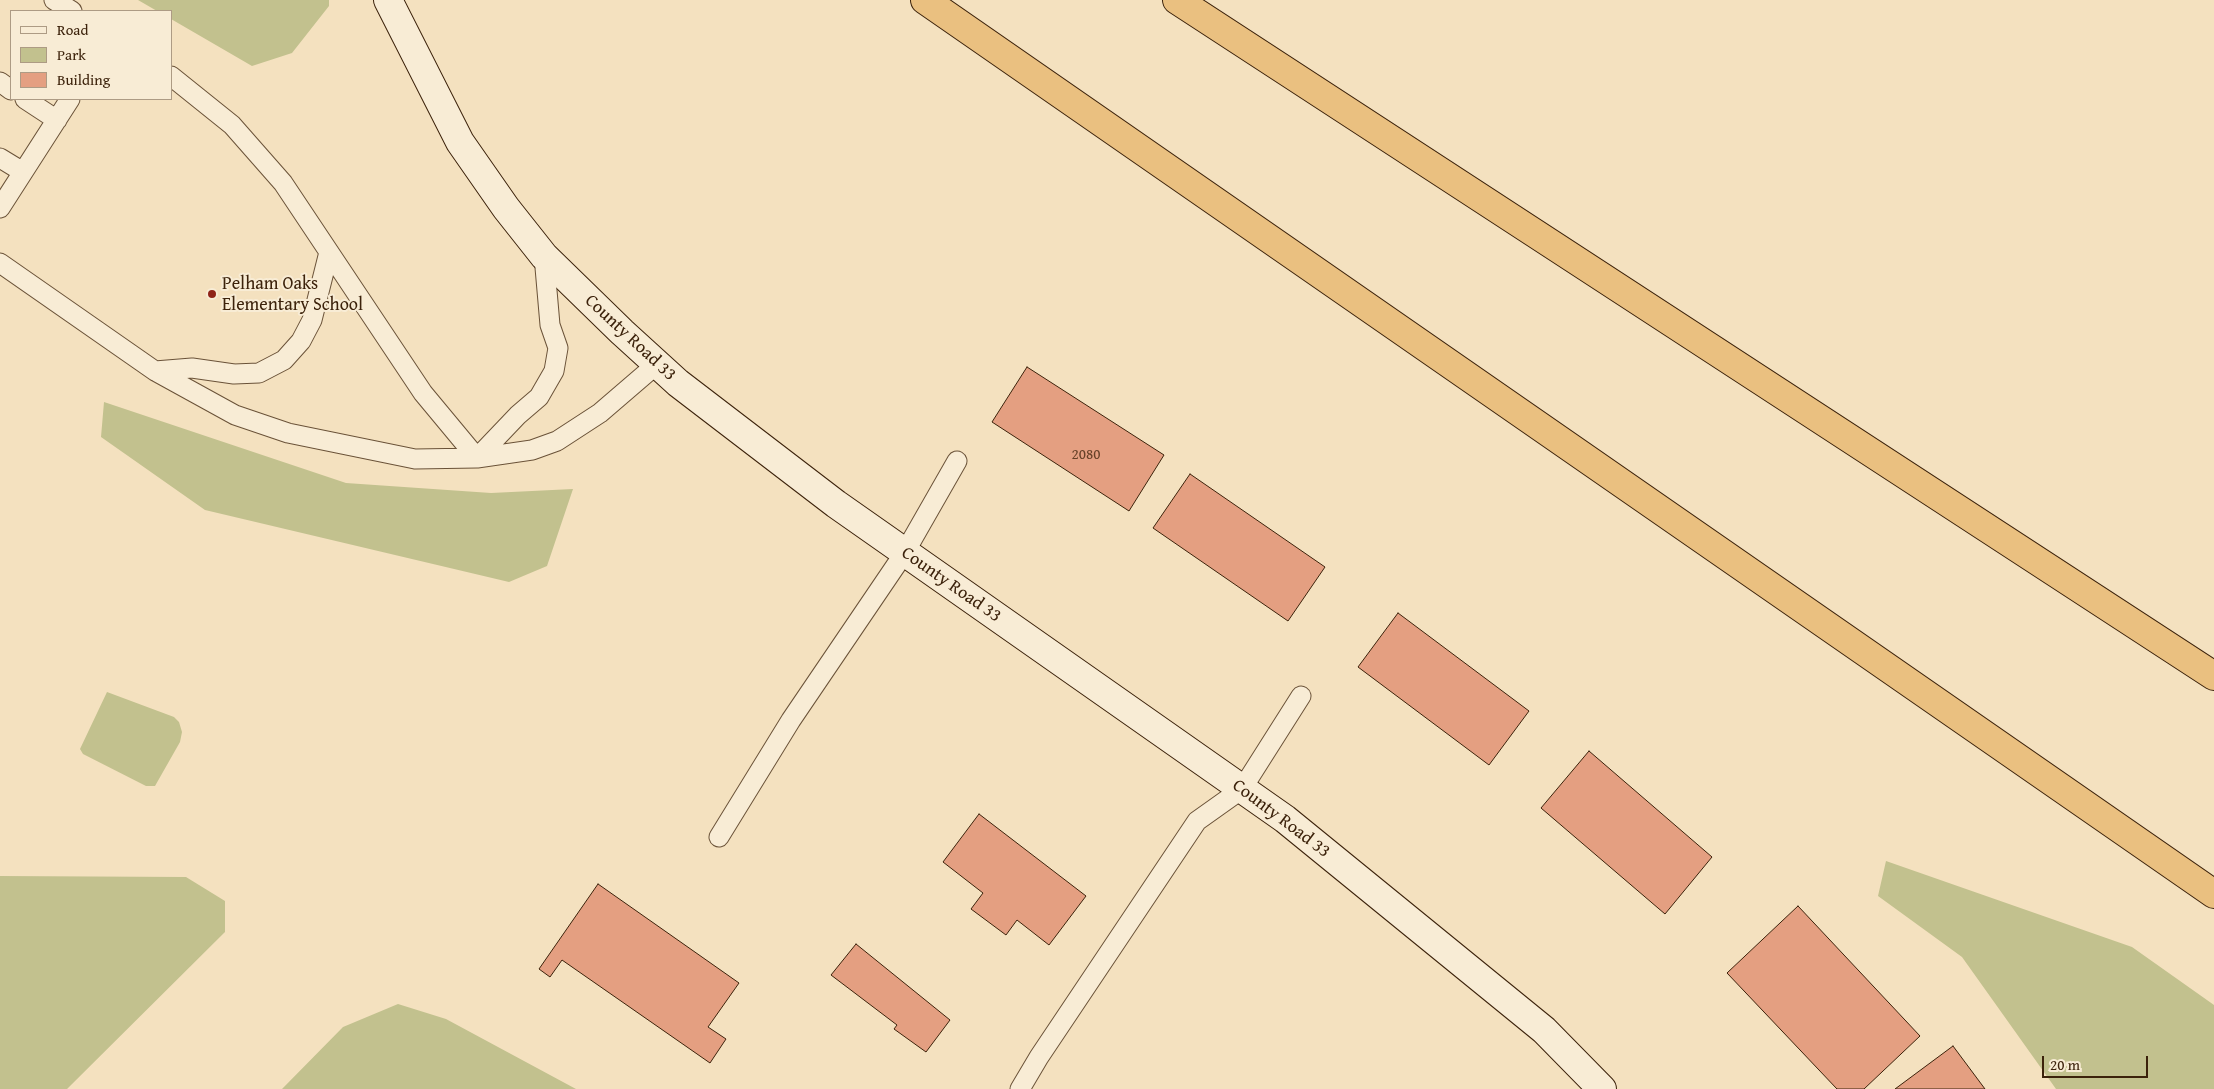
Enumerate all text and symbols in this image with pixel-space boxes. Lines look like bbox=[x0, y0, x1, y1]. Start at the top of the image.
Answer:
legend bbox=[10, 10, 172, 100]
text: Road bbox=[57, 19, 88, 40]
text: Park bbox=[57, 44, 86, 65]
text: Building bbox=[57, 69, 110, 90]
place label: Pelham Oaks Elementary School bbox=[222, 273, 363, 316]
marker: Pelham Oaks Elementary School bbox=[206, 288, 218, 300]
street label: County Road 33 bbox=[580, 290, 680, 386]
house number: 2080 bbox=[1072, 446, 1100, 464]
street label: County Road 33 bbox=[897, 543, 1005, 627]
street label: County Road 33 bbox=[1228, 775, 1334, 863]
scale bar bbox=[2044, 1046, 2150, 1078]
text: 20 m bbox=[2050, 1054, 2080, 1075]

